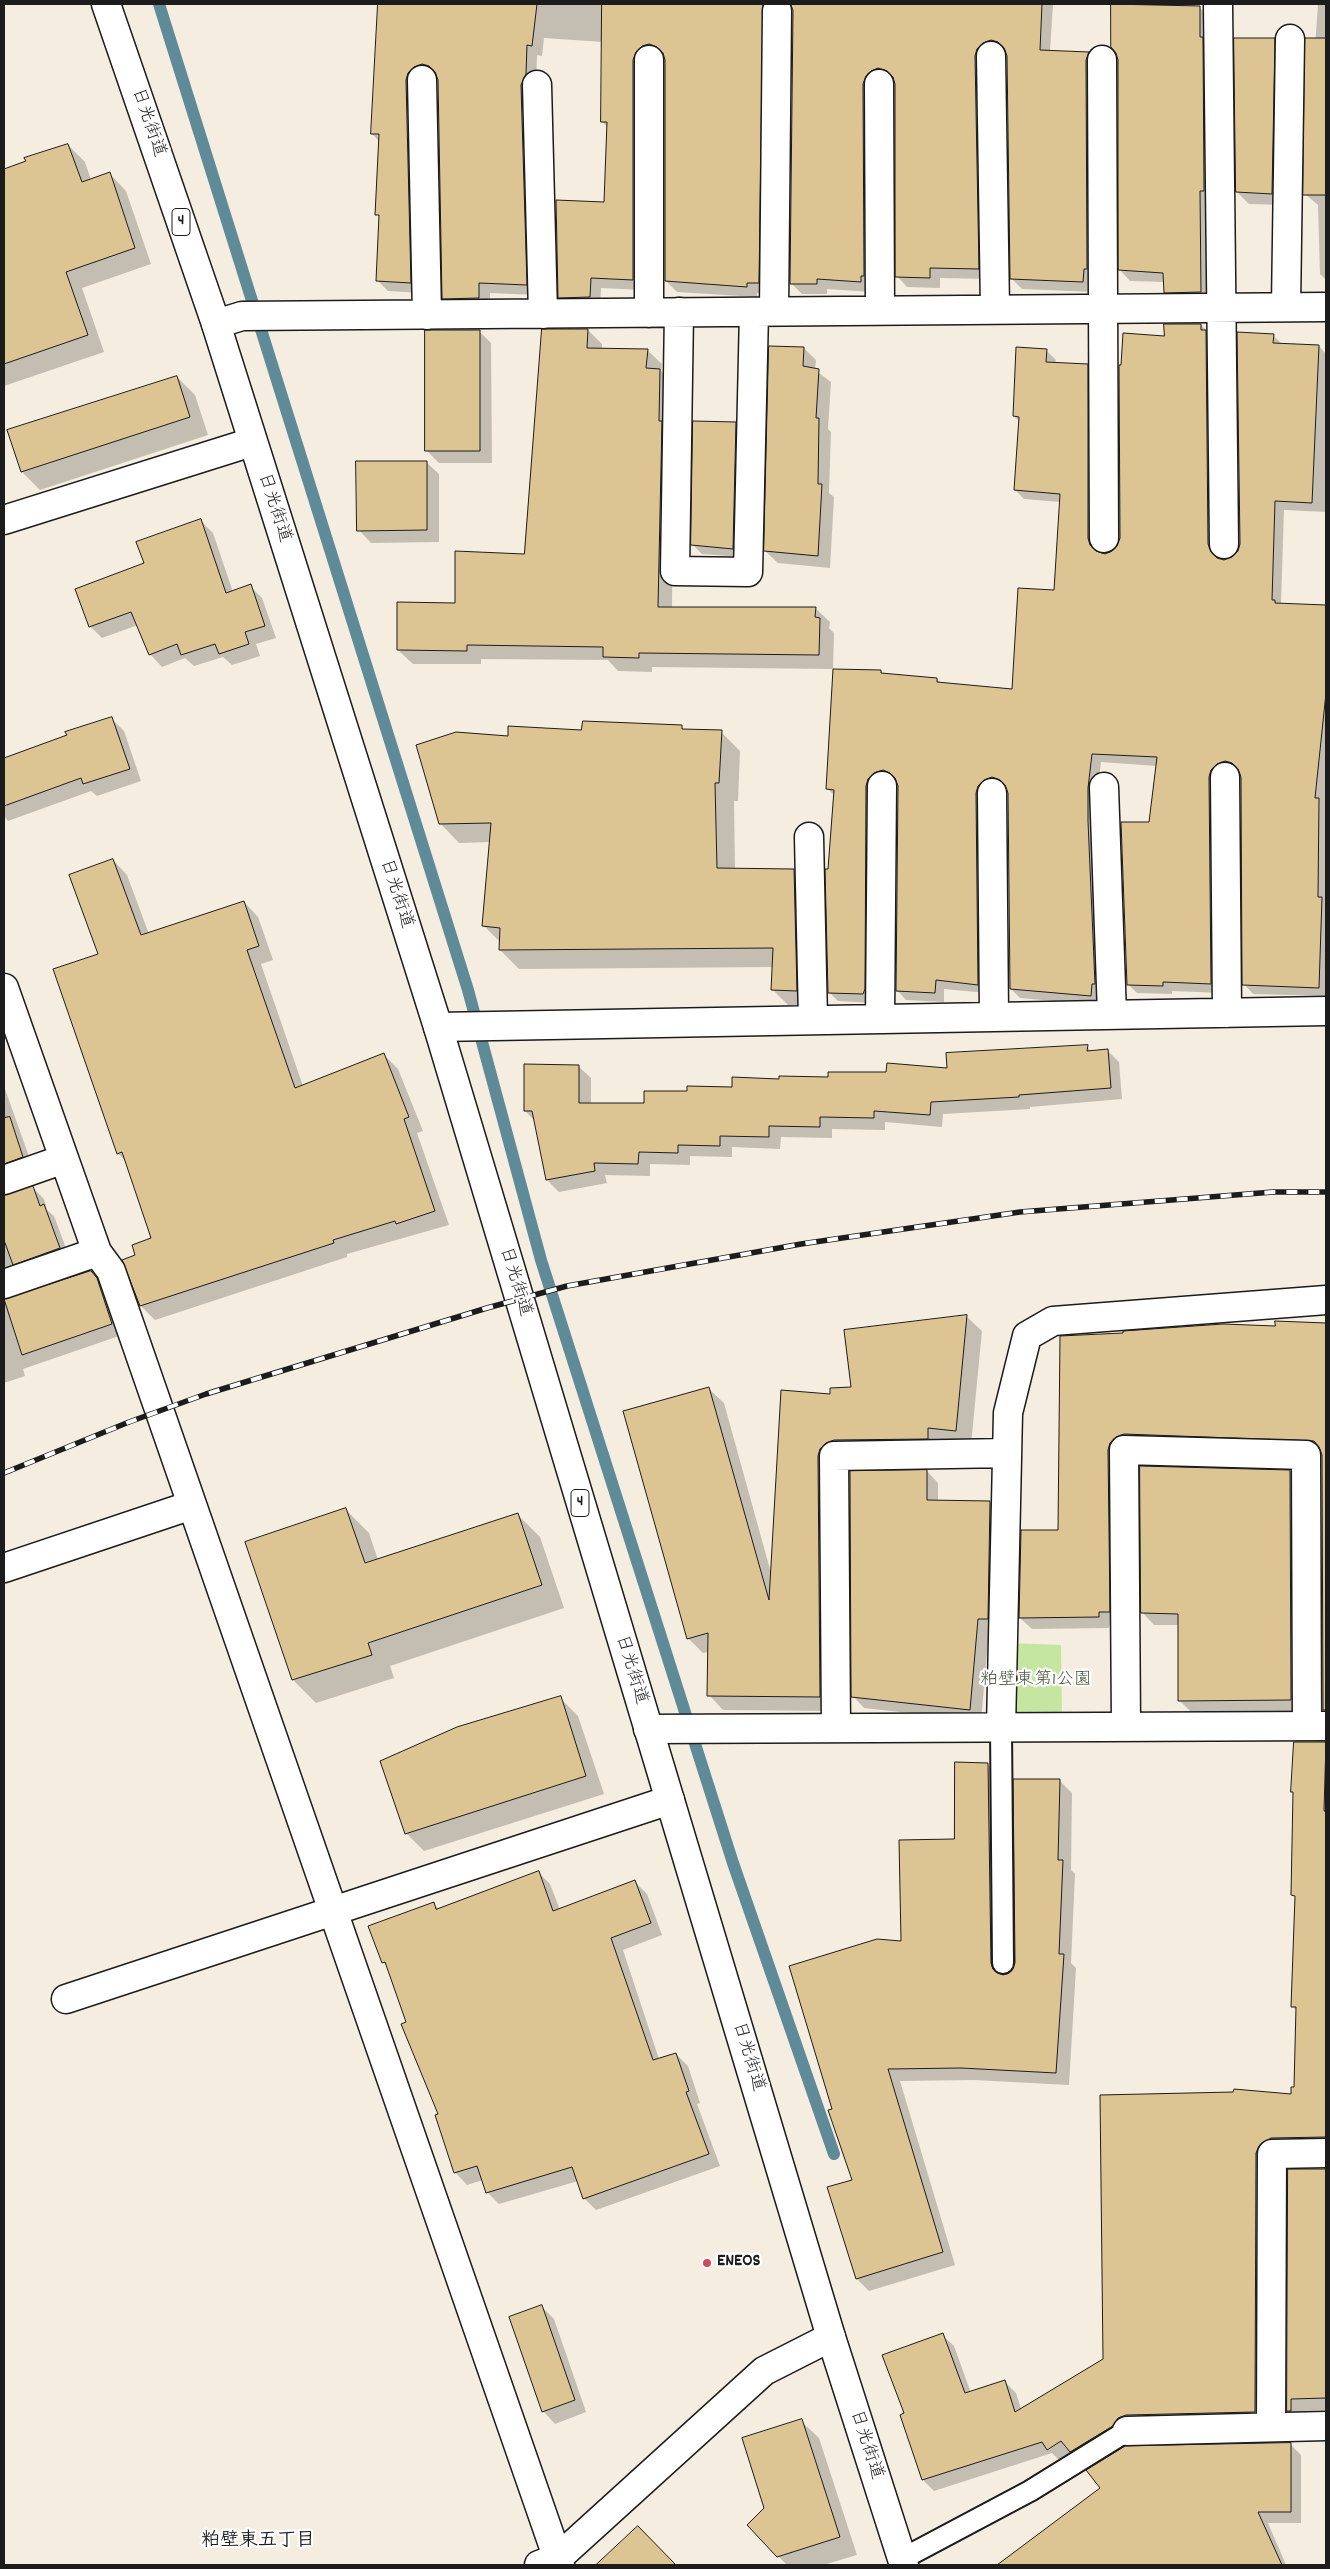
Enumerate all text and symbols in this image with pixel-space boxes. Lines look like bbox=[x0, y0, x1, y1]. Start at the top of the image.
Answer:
street label: 日光街道 bbox=[125, 85, 169, 161]
road number: 4 bbox=[172, 208, 190, 236]
street label: 日光街道 bbox=[252, 470, 294, 546]
street label: 日光街道 bbox=[374, 856, 416, 932]
street label: 日光街道 bbox=[493, 1244, 535, 1320]
road number: 4 bbox=[571, 1490, 589, 1516]
street label: 日光街道 bbox=[609, 1632, 651, 1708]
park label: 粕壁東第1公園 bbox=[980, 1671, 1092, 1693]
street label: 日光街道 bbox=[726, 2019, 768, 2095]
place label: ENEOS bbox=[717, 2252, 761, 2274]
marker: ENEOS bbox=[701, 2257, 713, 2269]
street label: 日光街道 bbox=[844, 2407, 886, 2483]
district label: 粕壁東五丁目 bbox=[201, 2531, 315, 2553]

